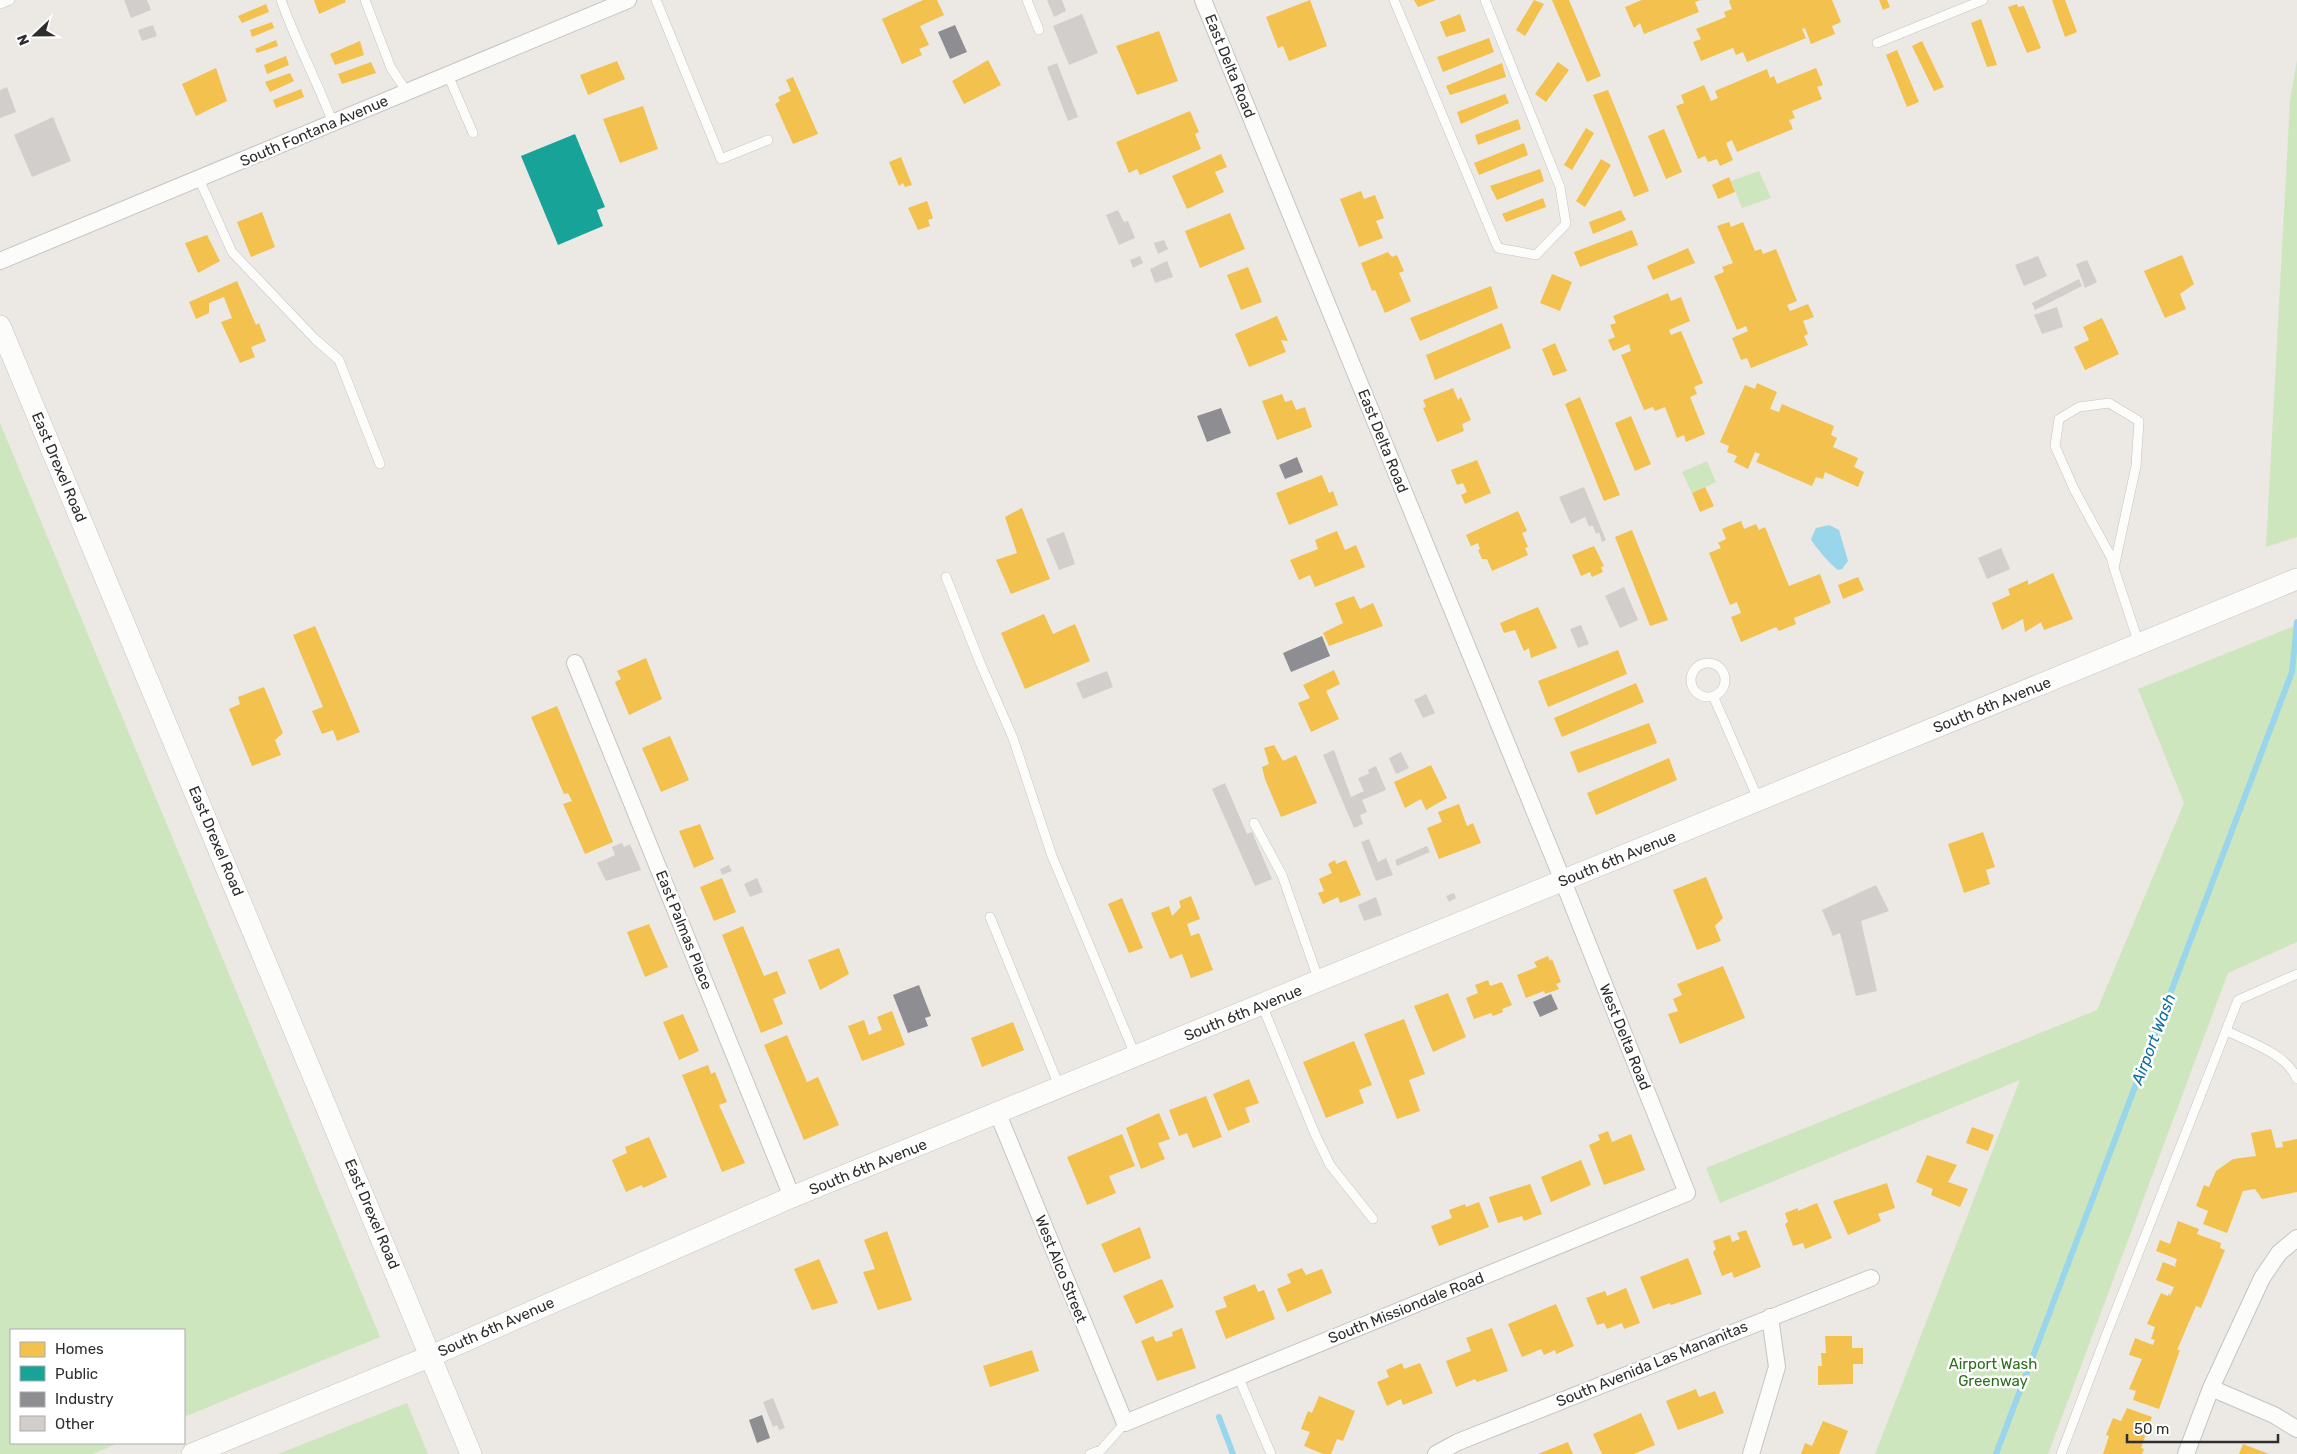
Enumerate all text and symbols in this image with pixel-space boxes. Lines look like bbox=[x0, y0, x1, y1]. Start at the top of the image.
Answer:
north arrow bbox=[10, 10, 60, 60]
street label: East Delta Road bbox=[1201, 11, 1259, 121]
text: N bbox=[14, 32, 33, 48]
street label: South Fontana Avenue bbox=[237, 92, 391, 170]
street label: East Delta Road bbox=[1354, 386, 1412, 496]
street label: East Drexel Road bbox=[28, 409, 90, 525]
street label: South 6th Avenue bbox=[1930, 673, 2054, 737]
street label: East Drexel Road bbox=[185, 783, 247, 899]
street label: South 6th Avenue bbox=[1555, 827, 1679, 891]
street label: East Palmas Place bbox=[652, 868, 716, 992]
street label: South 6th Avenue bbox=[1181, 981, 1305, 1045]
street label: West Delta Road bbox=[1595, 981, 1655, 1093]
water label: Airport Wash bbox=[2127, 991, 2179, 1088]
street label: South 6th Avenue bbox=[806, 1135, 930, 1199]
street label: East Drexel Road bbox=[341, 1156, 403, 1272]
street label: West Alco Street bbox=[1031, 1213, 1091, 1326]
street label: South Missiondale Road bbox=[1326, 1269, 1486, 1347]
street label: South 6th Avenue bbox=[435, 1293, 557, 1361]
street label: South Avenida Las Mananitas bbox=[1554, 1317, 1751, 1411]
legend bbox=[10, 1329, 185, 1444]
text: Homes bbox=[55, 1340, 104, 1358]
park label: Airport Wash Greenway bbox=[1949, 1355, 2037, 1390]
text: Public bbox=[55, 1365, 98, 1383]
text: Industry bbox=[55, 1390, 114, 1408]
scale bar bbox=[2127, 1412, 2278, 1444]
text: Other bbox=[55, 1415, 95, 1433]
text: 50 m bbox=[2134, 1420, 2169, 1438]

